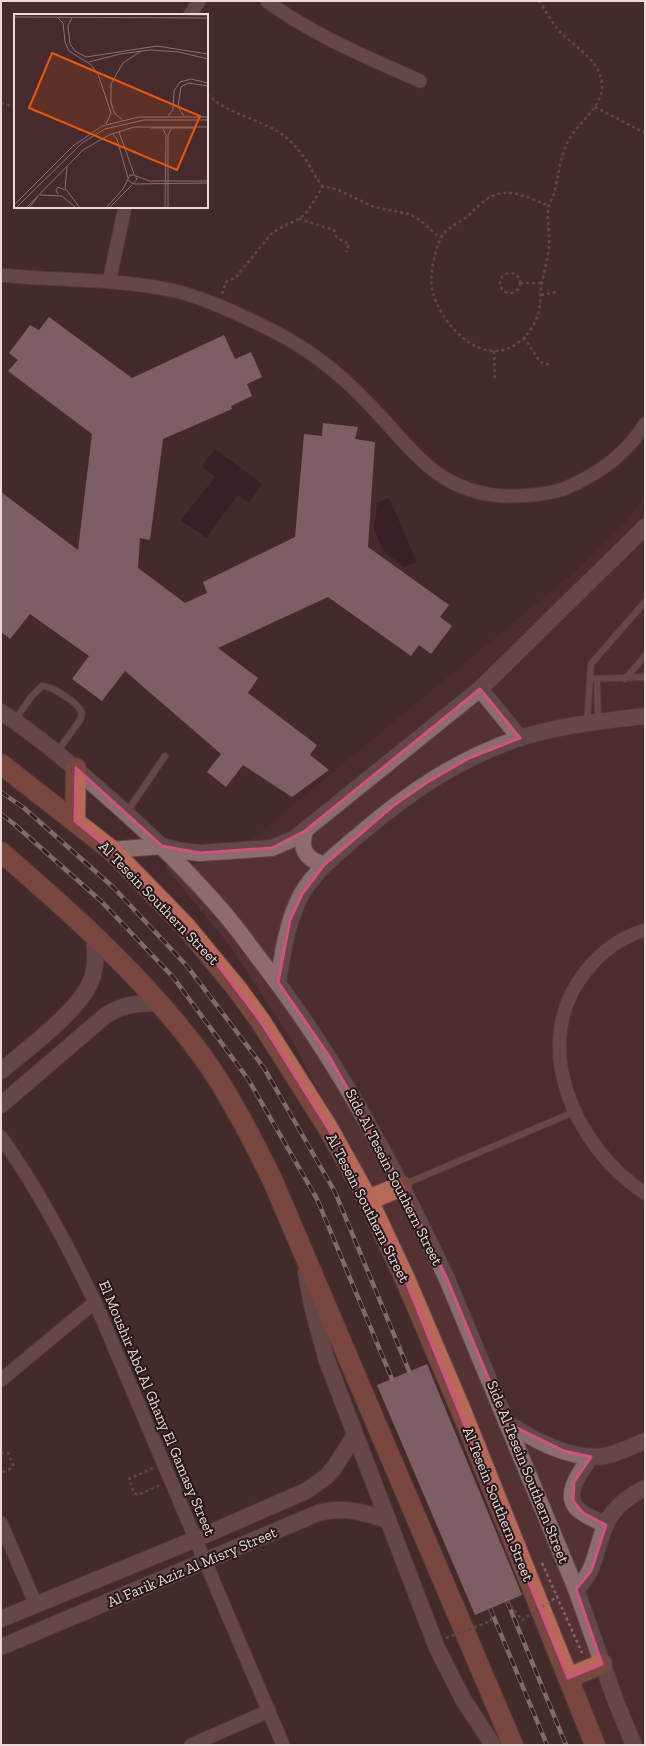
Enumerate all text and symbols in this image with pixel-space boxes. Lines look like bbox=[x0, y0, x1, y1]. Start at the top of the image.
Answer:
inset map bbox=[14, 14, 208, 208]
street label: Al Tesein Southern Street bbox=[95, 837, 223, 969]
street label: Side Al Tesein Southern Street bbox=[341, 1086, 447, 1268]
street label: Al Tesein Southern Street bbox=[322, 1130, 414, 1286]
street label: El Moushir Abd Al Ghany El Gamasy Street bbox=[95, 1278, 219, 1539]
street label: Side Al Tesein Southern Street bbox=[483, 1378, 573, 1566]
street label: Al Tesein Southern Street bbox=[459, 1424, 537, 1584]
street label: Al Farik Aziz Al Misry Street bbox=[105, 1523, 280, 1611]

